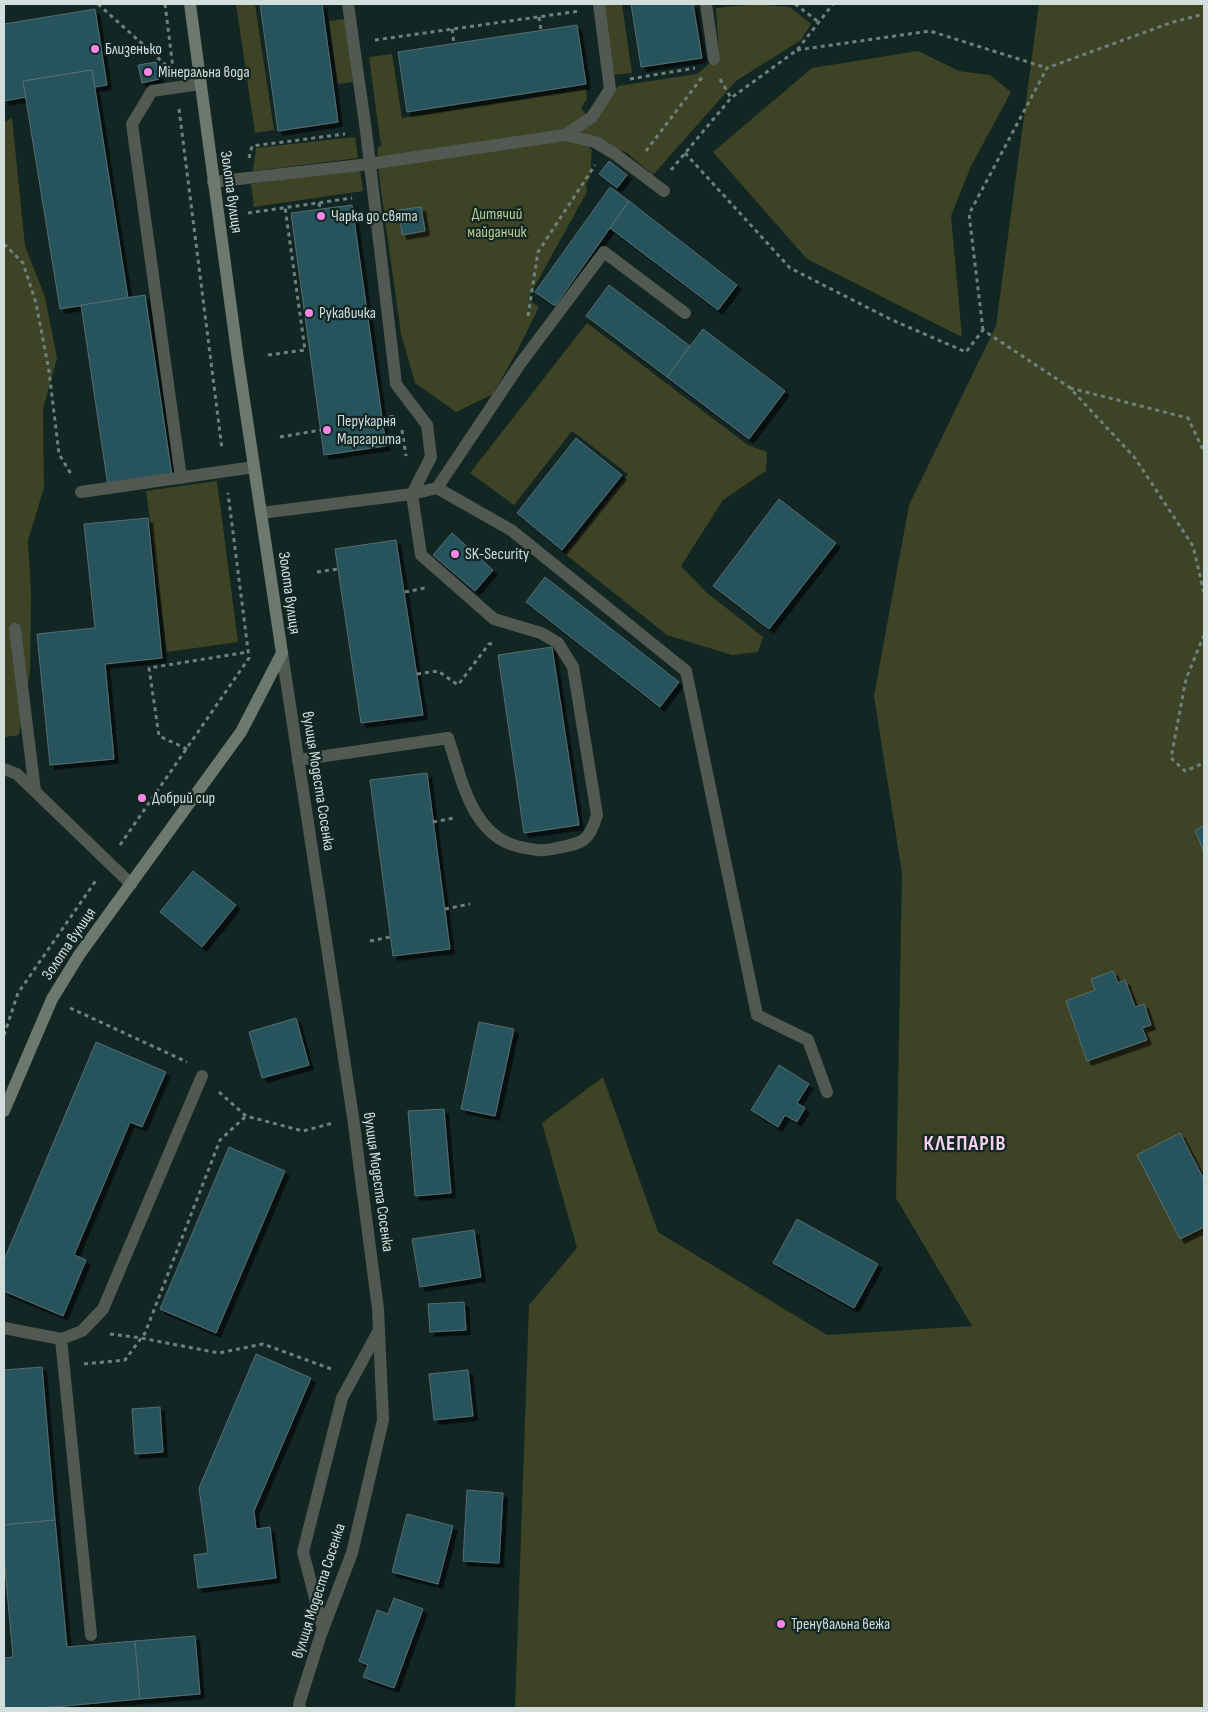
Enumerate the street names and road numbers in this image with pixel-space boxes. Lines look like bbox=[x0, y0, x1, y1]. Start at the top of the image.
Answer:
street label: Золота вулиця bbox=[216, 150, 246, 234]
street label: Золота вулиця bbox=[274, 551, 304, 635]
street label: вулиця Модеста Сосенка bbox=[298, 710, 338, 852]
street label: Золота вулиця bbox=[38, 904, 100, 984]
street label: вулиця Модеста Сосенка bbox=[359, 1111, 397, 1253]
street label: вулиця Модеста Сосенка bbox=[288, 1521, 350, 1661]

